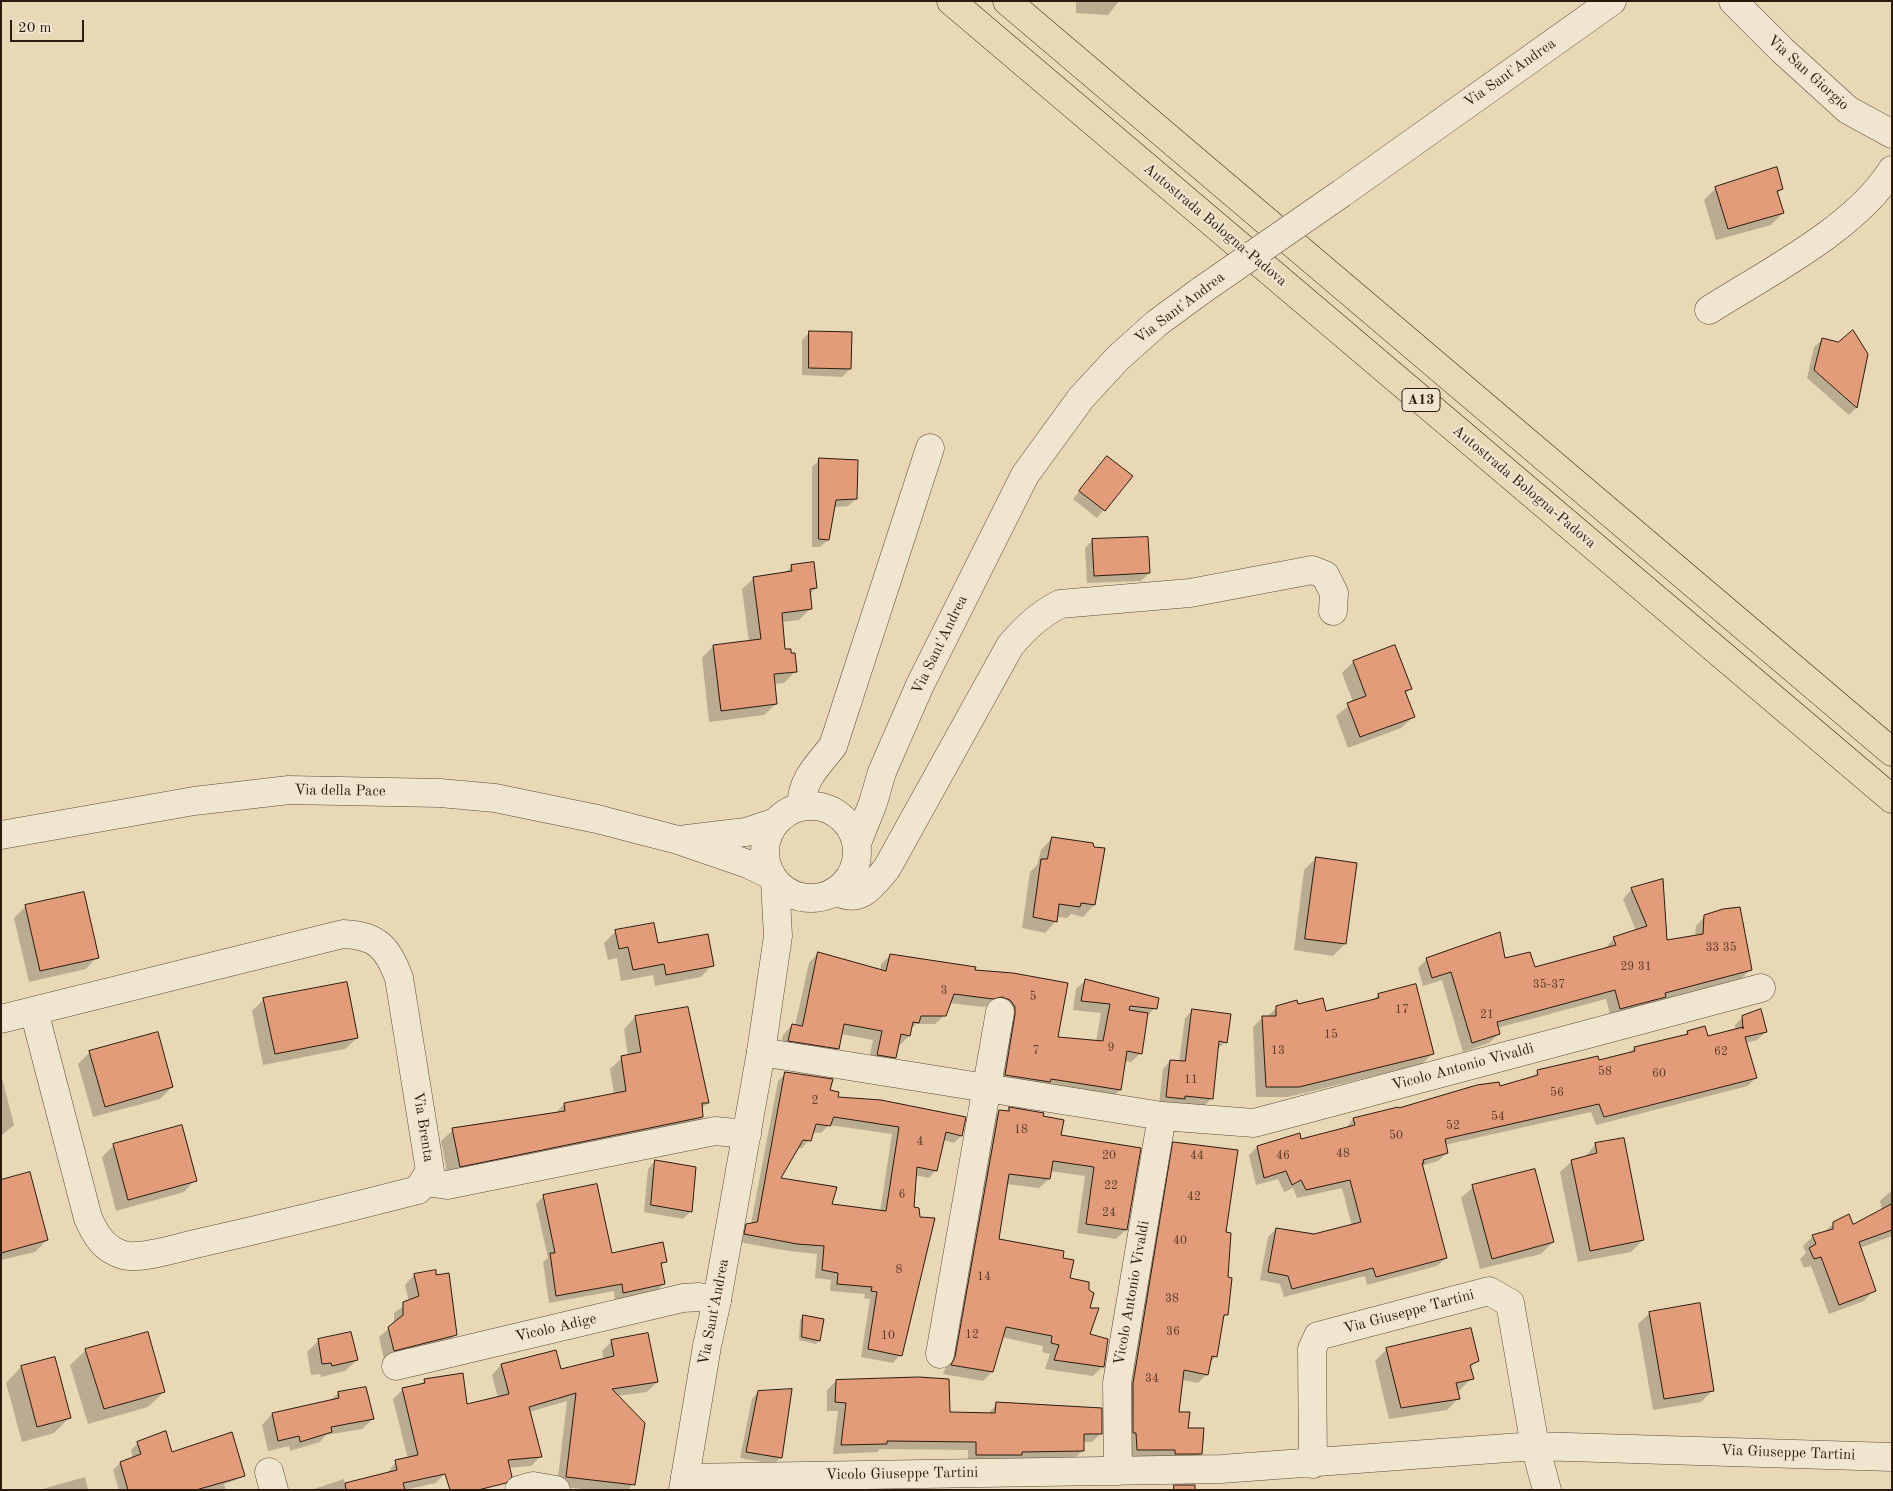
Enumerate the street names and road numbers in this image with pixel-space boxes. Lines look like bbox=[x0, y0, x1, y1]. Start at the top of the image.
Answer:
street label: Via San Giorgio bbox=[1763, 32, 1853, 114]
street label: Via Sant'Andrea bbox=[1461, 35, 1559, 111]
street label: Autostrada Bologna-Padova bbox=[1140, 160, 1290, 290]
street label: Via Sant'Andrea bbox=[1131, 268, 1229, 348]
road number: A13 bbox=[1402, 388, 1440, 412]
street label: Autostrada Bologna-Padova bbox=[1449, 422, 1599, 552]
street label: Via Sant'Andrea bbox=[908, 592, 972, 698]
street label: Via della Pace bbox=[294, 781, 386, 801]
street label: Vicolo Antonio Vivaldi bbox=[1390, 1039, 1536, 1095]
street label: Via Brenta bbox=[409, 1091, 437, 1163]
street label: Vicolo Antonio Vivaldi bbox=[1110, 1219, 1154, 1367]
street label: Via Sant'Andrea bbox=[695, 1257, 733, 1367]
street label: Via Giuseppe Tartini bbox=[1342, 1286, 1476, 1338]
street label: Vicolo Adige bbox=[514, 1310, 598, 1346]
street label: Via Giuseppe Tartini bbox=[1721, 1442, 1855, 1464]
street label: Vicolo Giuseppe Tartini bbox=[826, 1464, 978, 1484]

